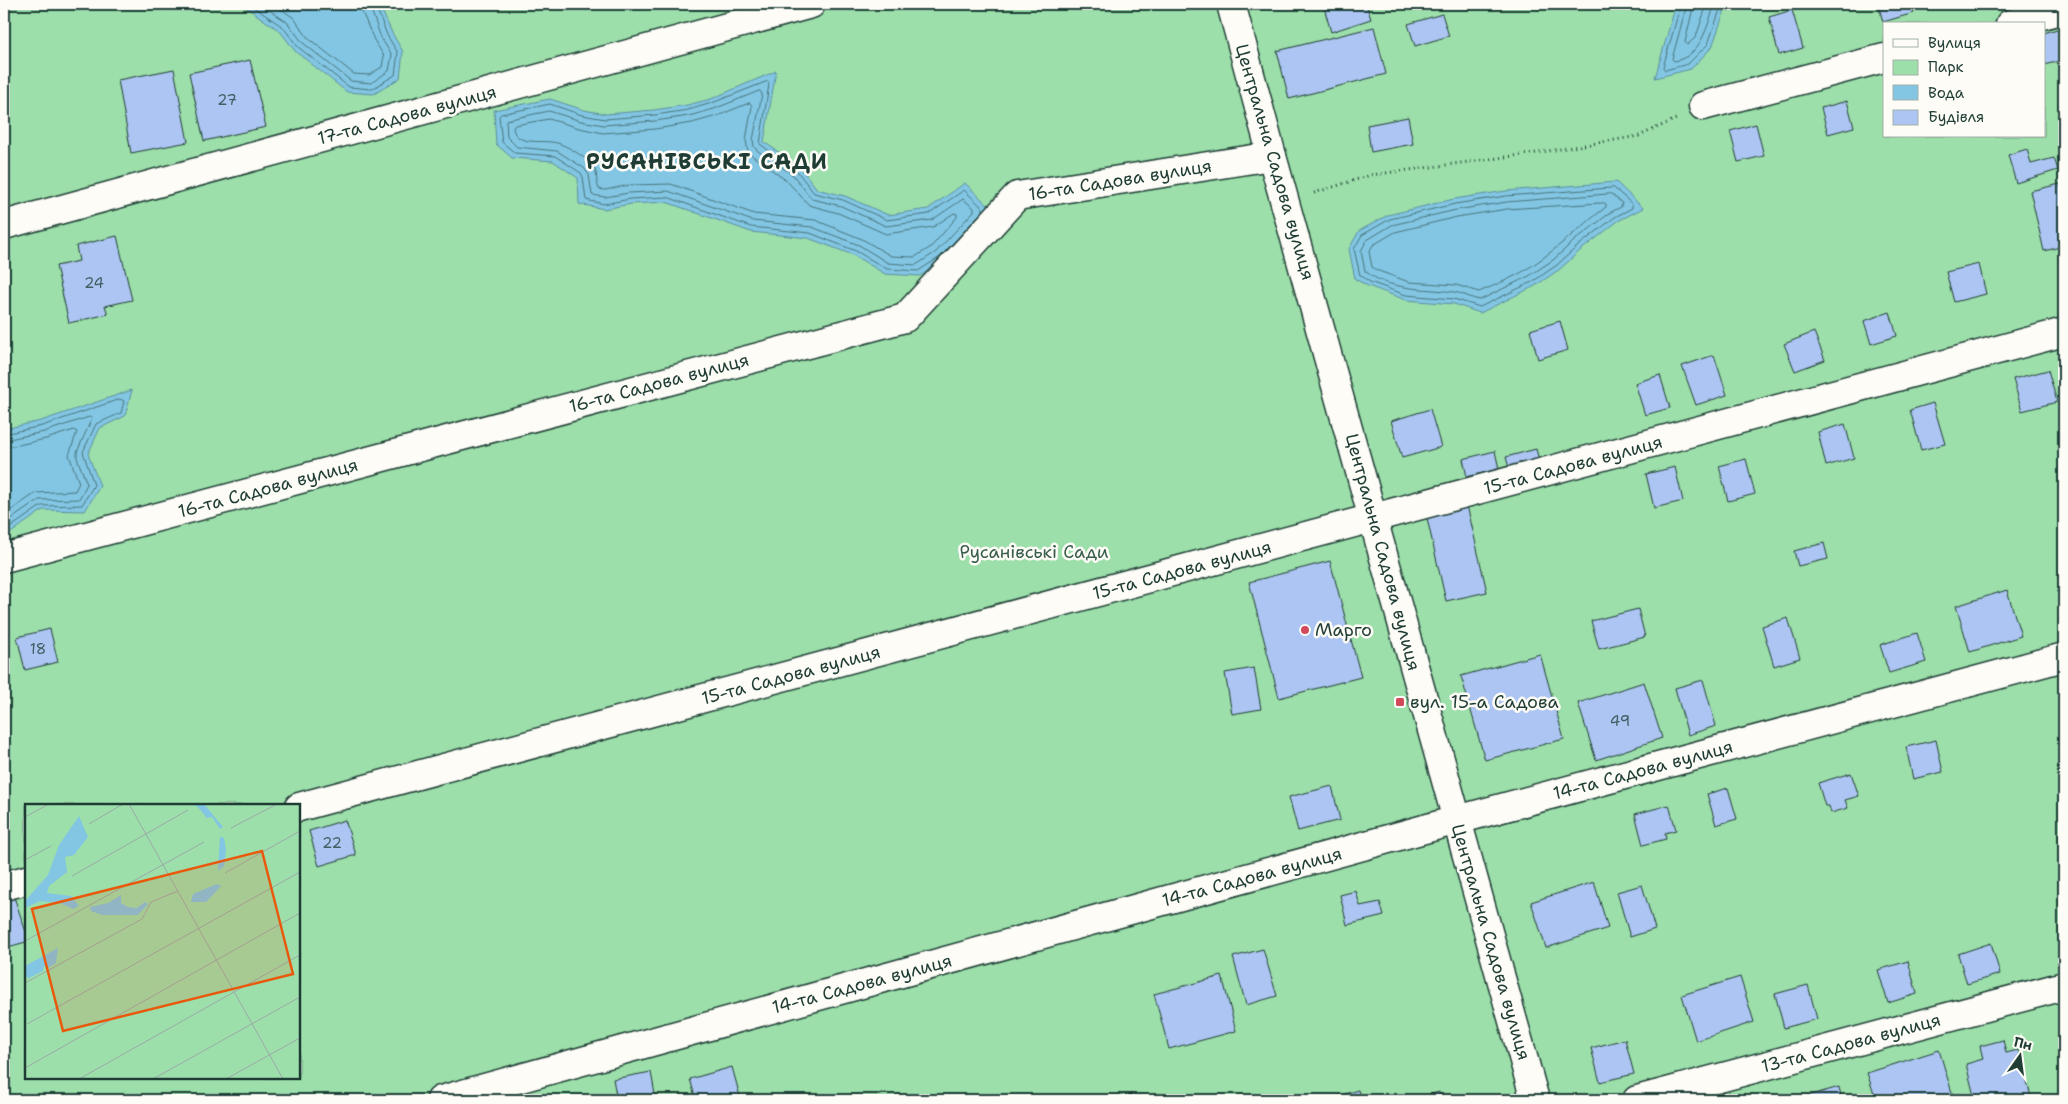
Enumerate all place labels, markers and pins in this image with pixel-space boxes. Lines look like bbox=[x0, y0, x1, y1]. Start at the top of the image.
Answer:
place label: Марго bbox=[1315, 618, 1372, 642]
marker: Марго bbox=[1299, 624, 1311, 636]
place label: вул. 15-а Садова bbox=[1410, 690, 1559, 714]
marker: вул. 15-а Садова bbox=[1394, 696, 1406, 708]

